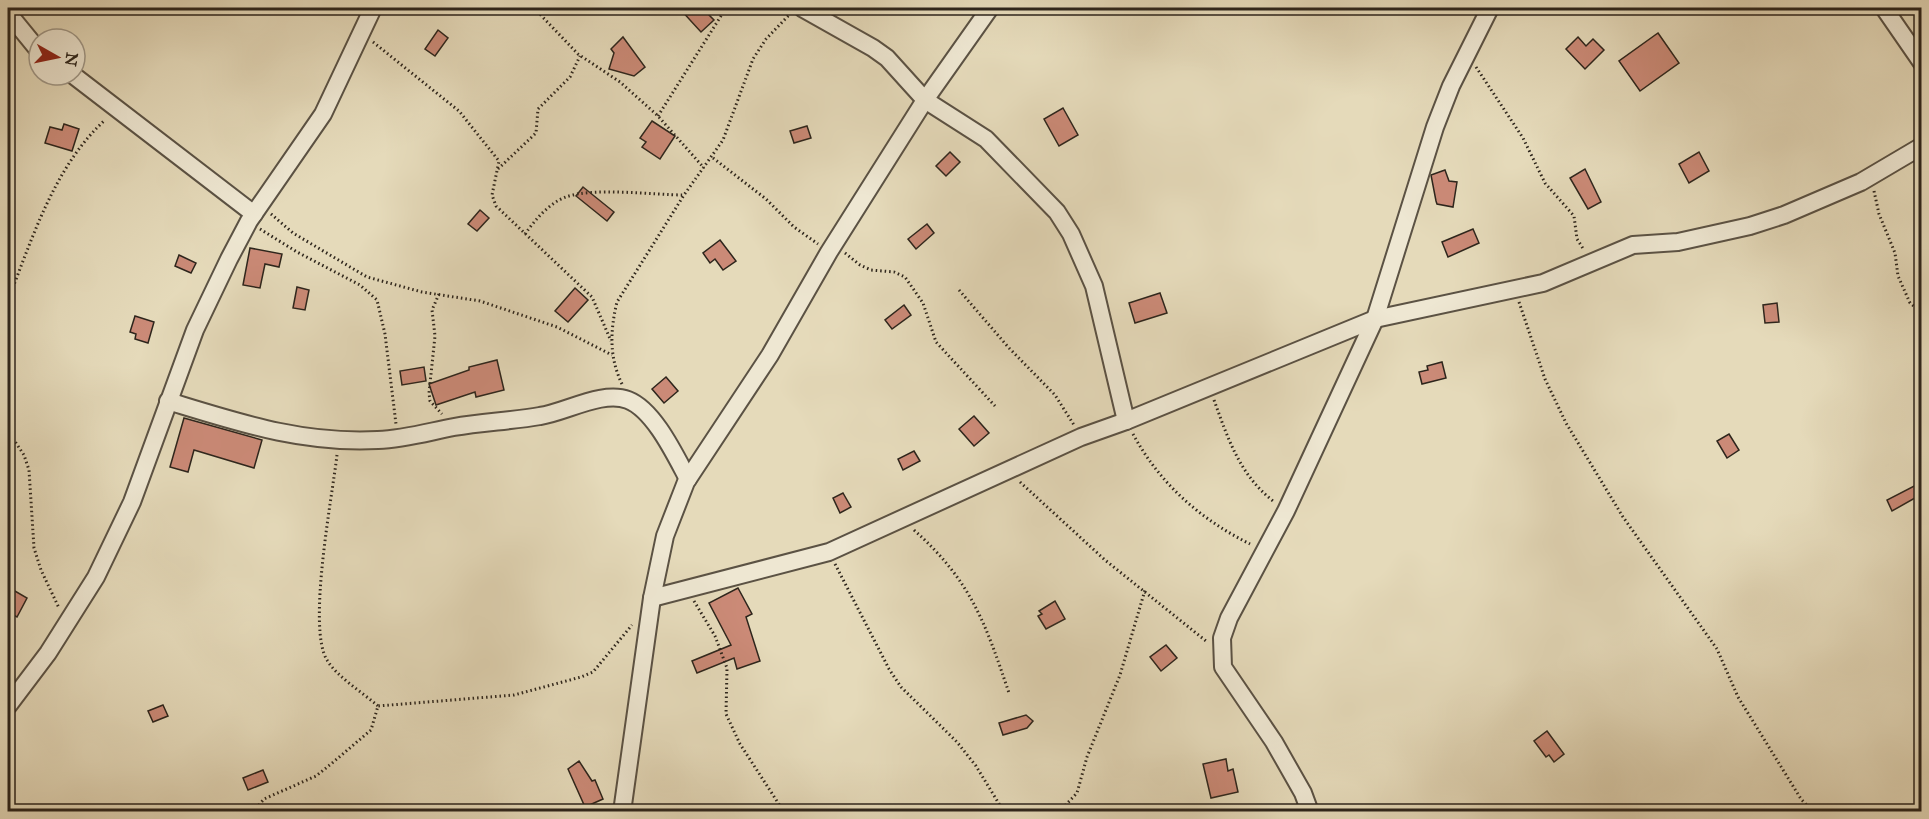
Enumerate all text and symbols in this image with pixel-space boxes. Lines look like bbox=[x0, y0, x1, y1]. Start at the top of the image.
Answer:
north arrow bbox=[27, 27, 87, 87]
text: N bbox=[61, 51, 82, 68]

